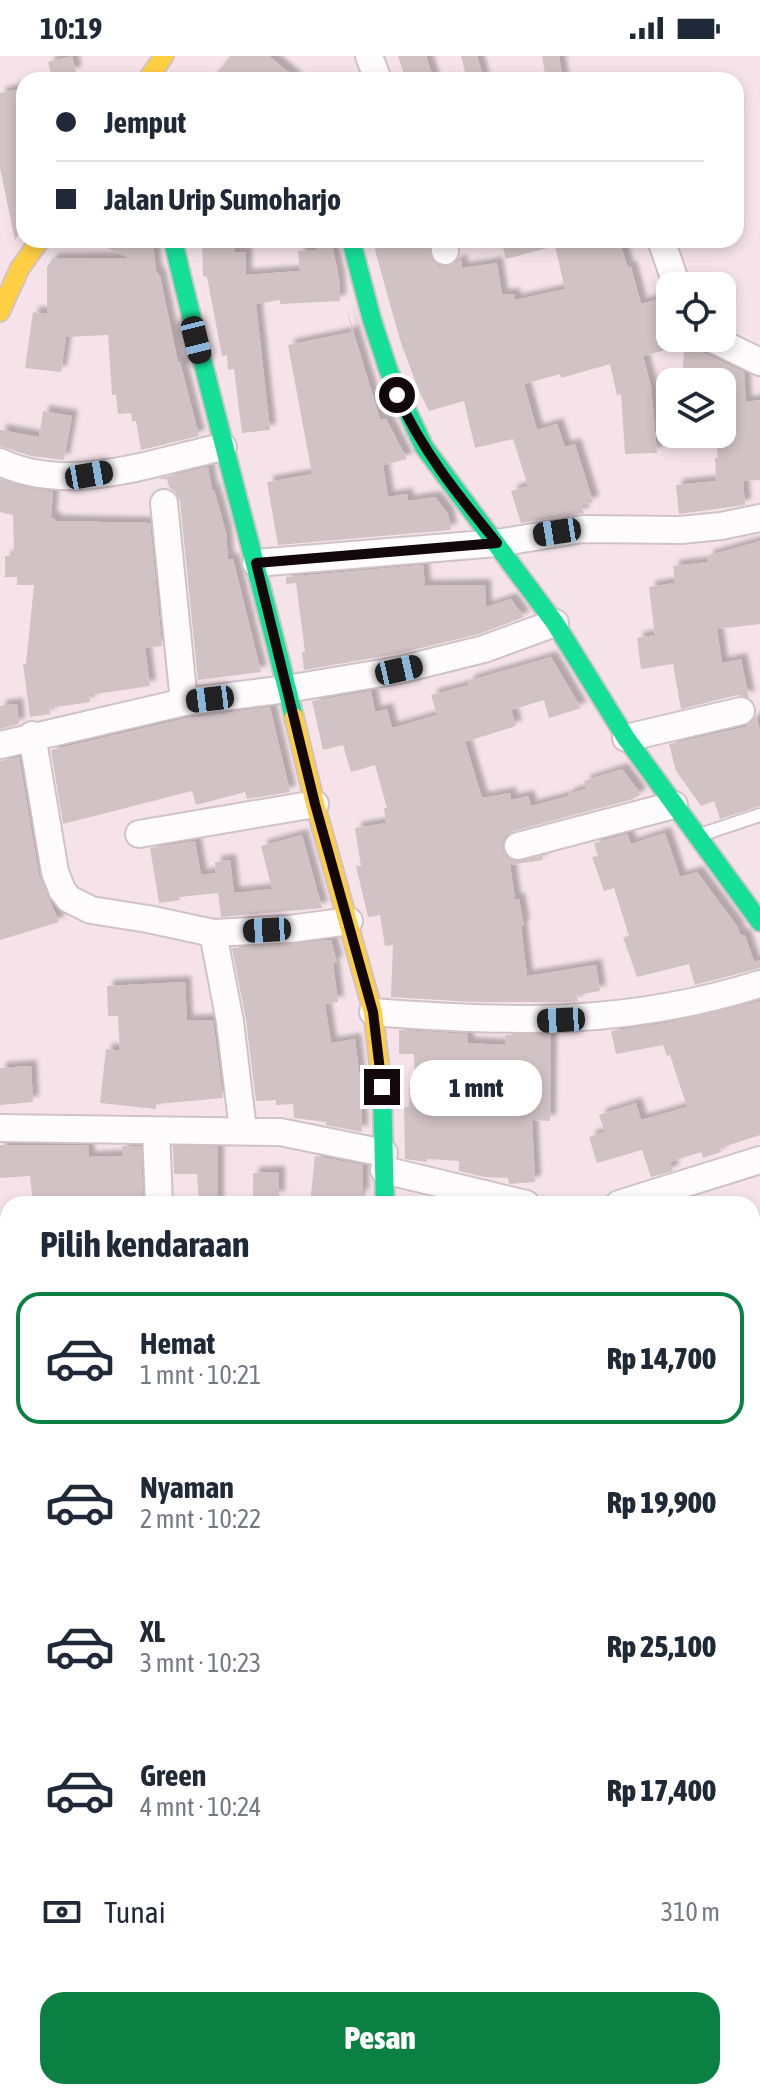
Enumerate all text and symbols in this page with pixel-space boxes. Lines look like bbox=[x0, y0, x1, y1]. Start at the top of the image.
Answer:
text: 10:19 bbox=[40, 11, 102, 45]
text: Jemput bbox=[104, 105, 186, 139]
text: Jalan Urip Sumoharjo bbox=[104, 182, 341, 216]
map controls bbox=[656, 272, 736, 448]
button: locate bbox=[656, 272, 736, 352]
car bbox=[179, 314, 213, 366]
button: layers bbox=[656, 368, 736, 448]
route start bbox=[379, 377, 415, 413]
car bbox=[63, 459, 115, 491]
car bbox=[531, 516, 583, 548]
car bbox=[373, 653, 425, 687]
car bbox=[185, 684, 235, 714]
car bbox=[242, 917, 292, 943]
car bbox=[536, 1007, 586, 1033]
callout: 1 mnt bbox=[410, 1059, 542, 1115]
route end bbox=[364, 1069, 400, 1105]
text: 1 mnt bbox=[449, 1073, 503, 1103]
text: Pilih kendaraan bbox=[40, 1223, 249, 1265]
icon: car bbox=[44, 1322, 116, 1394]
text: Hemat bbox=[140, 1326, 215, 1360]
text: Rp 14,700 bbox=[607, 1341, 716, 1375]
text: 1 mnt · 10:21 bbox=[140, 1360, 261, 1390]
icon: car bbox=[44, 1466, 116, 1538]
text: Nyaman bbox=[140, 1470, 234, 1504]
text: Rp 19,900 bbox=[607, 1485, 716, 1519]
text: 2 mnt · 10:22 bbox=[140, 1504, 261, 1534]
icon: car bbox=[44, 1610, 116, 1682]
text: XL bbox=[140, 1614, 165, 1648]
text: Rp 25,100 bbox=[607, 1629, 716, 1663]
text: 3 mnt · 10:23 bbox=[140, 1648, 261, 1678]
icon: car bbox=[44, 1754, 116, 1826]
text: Green bbox=[140, 1758, 206, 1792]
text: Rp 17,400 bbox=[607, 1773, 716, 1807]
text: 4 mnt · 10:24 bbox=[140, 1792, 261, 1822]
icon: cash bbox=[40, 1890, 84, 1934]
text: Tunai bbox=[104, 1895, 166, 1929]
text: 310 m bbox=[661, 1897, 720, 1927]
button: Pesan bbox=[40, 1992, 720, 2084]

